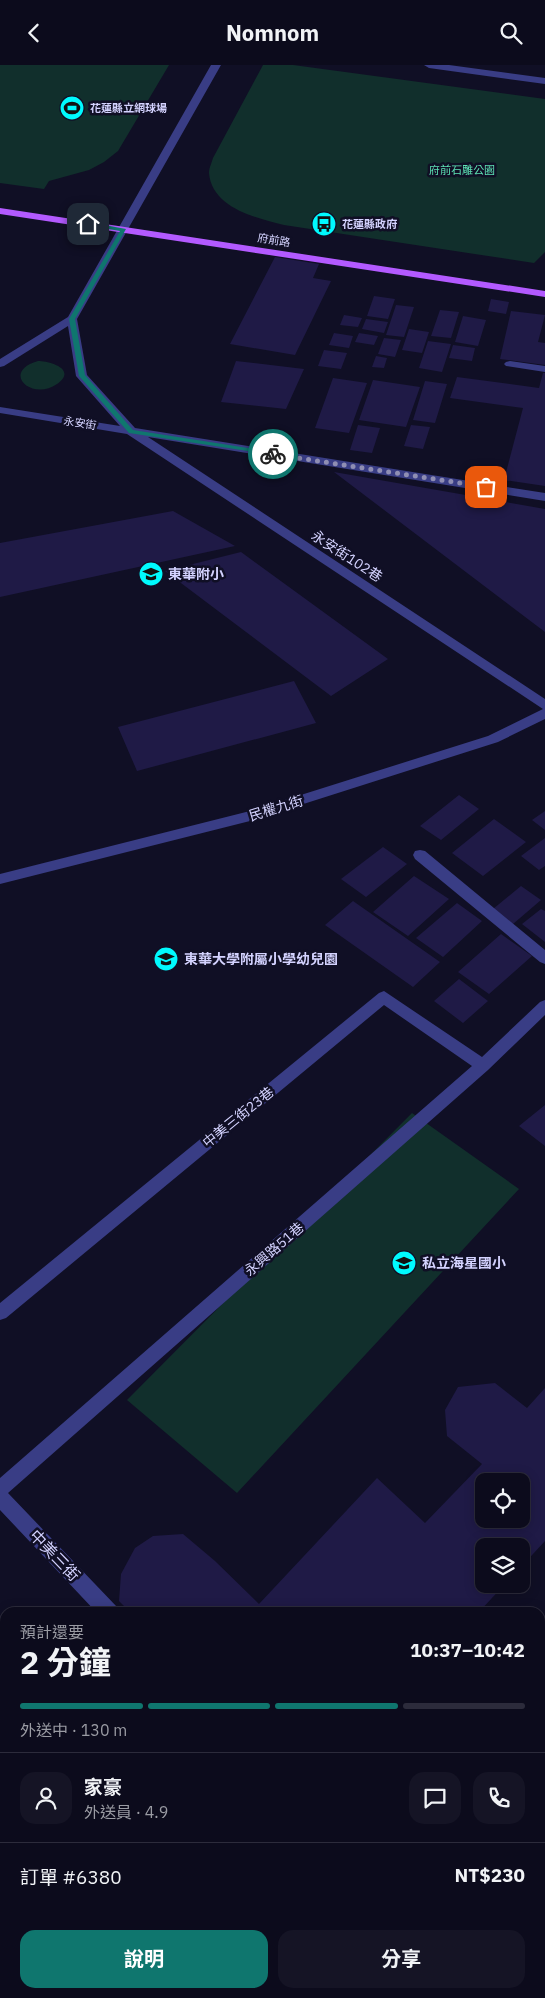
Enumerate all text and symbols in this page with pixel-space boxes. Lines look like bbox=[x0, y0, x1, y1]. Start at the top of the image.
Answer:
text: Nomnom bbox=[226, 18, 319, 47]
icon: back bbox=[20, 19, 48, 47]
icon: search bbox=[497, 19, 525, 47]
sports icon: 花蓮縣立網球場 bbox=[59, 95, 85, 121]
place label: 花蓮縣立網球場 bbox=[90, 101, 167, 115]
park label: 府前石雕公園 bbox=[429, 163, 495, 177]
pin bbox=[67, 203, 109, 245]
icon: home bbox=[74, 210, 102, 238]
bus stop icon: 花蓮縣政府 bbox=[311, 211, 337, 237]
place label: 花蓮縣政府 bbox=[342, 217, 397, 231]
street label: 府前路 bbox=[257, 231, 291, 249]
street label: 永安街 bbox=[63, 414, 97, 432]
courier bbox=[248, 429, 298, 479]
icon: bike bbox=[259, 440, 287, 468]
pin bbox=[465, 466, 507, 508]
icon: bag bbox=[472, 473, 500, 501]
street label: 永安街102巷 bbox=[308, 526, 386, 586]
school or university icon: 東華附小 bbox=[138, 561, 164, 587]
place label: 東華附小 bbox=[168, 565, 224, 583]
street label: 民權九街 bbox=[247, 791, 305, 825]
school or university icon: 東華大學附屬小學幼兒園 bbox=[153, 946, 179, 972]
place label: 東華大學附屬小學幼兒園 bbox=[184, 950, 338, 968]
street label: 中美三街23巷 bbox=[199, 1083, 277, 1151]
street label: 永興路51巷 bbox=[241, 1218, 307, 1280]
school or university icon: 私立海星國小 bbox=[391, 1250, 417, 1276]
place label: 私立海星國小 bbox=[422, 1254, 506, 1272]
map controls bbox=[475, 1473, 530, 1593]
button: locate bbox=[475, 1473, 530, 1528]
street label: 中美三街 bbox=[26, 1525, 84, 1585]
button: layers bbox=[475, 1538, 530, 1593]
text: 預計還要 bbox=[20, 1622, 84, 1642]
text: 10:37–10:42 bbox=[410, 1638, 525, 1662]
text: 2 分鐘 bbox=[20, 1641, 111, 1683]
text: 外送中 · 130 m bbox=[20, 1720, 127, 1740]
button: person bbox=[20, 1772, 72, 1824]
button: chat bbox=[409, 1772, 461, 1824]
button: phone bbox=[473, 1772, 525, 1824]
text: 家豪 bbox=[84, 1775, 122, 1799]
text: 外送員 · 4.9 bbox=[84, 1802, 168, 1822]
text: NT$230 bbox=[455, 1863, 525, 1887]
text: 訂單 #6380 bbox=[20, 1865, 122, 1889]
button: 說明 bbox=[20, 1930, 268, 1988]
button: 分享 bbox=[278, 1930, 525, 1988]

